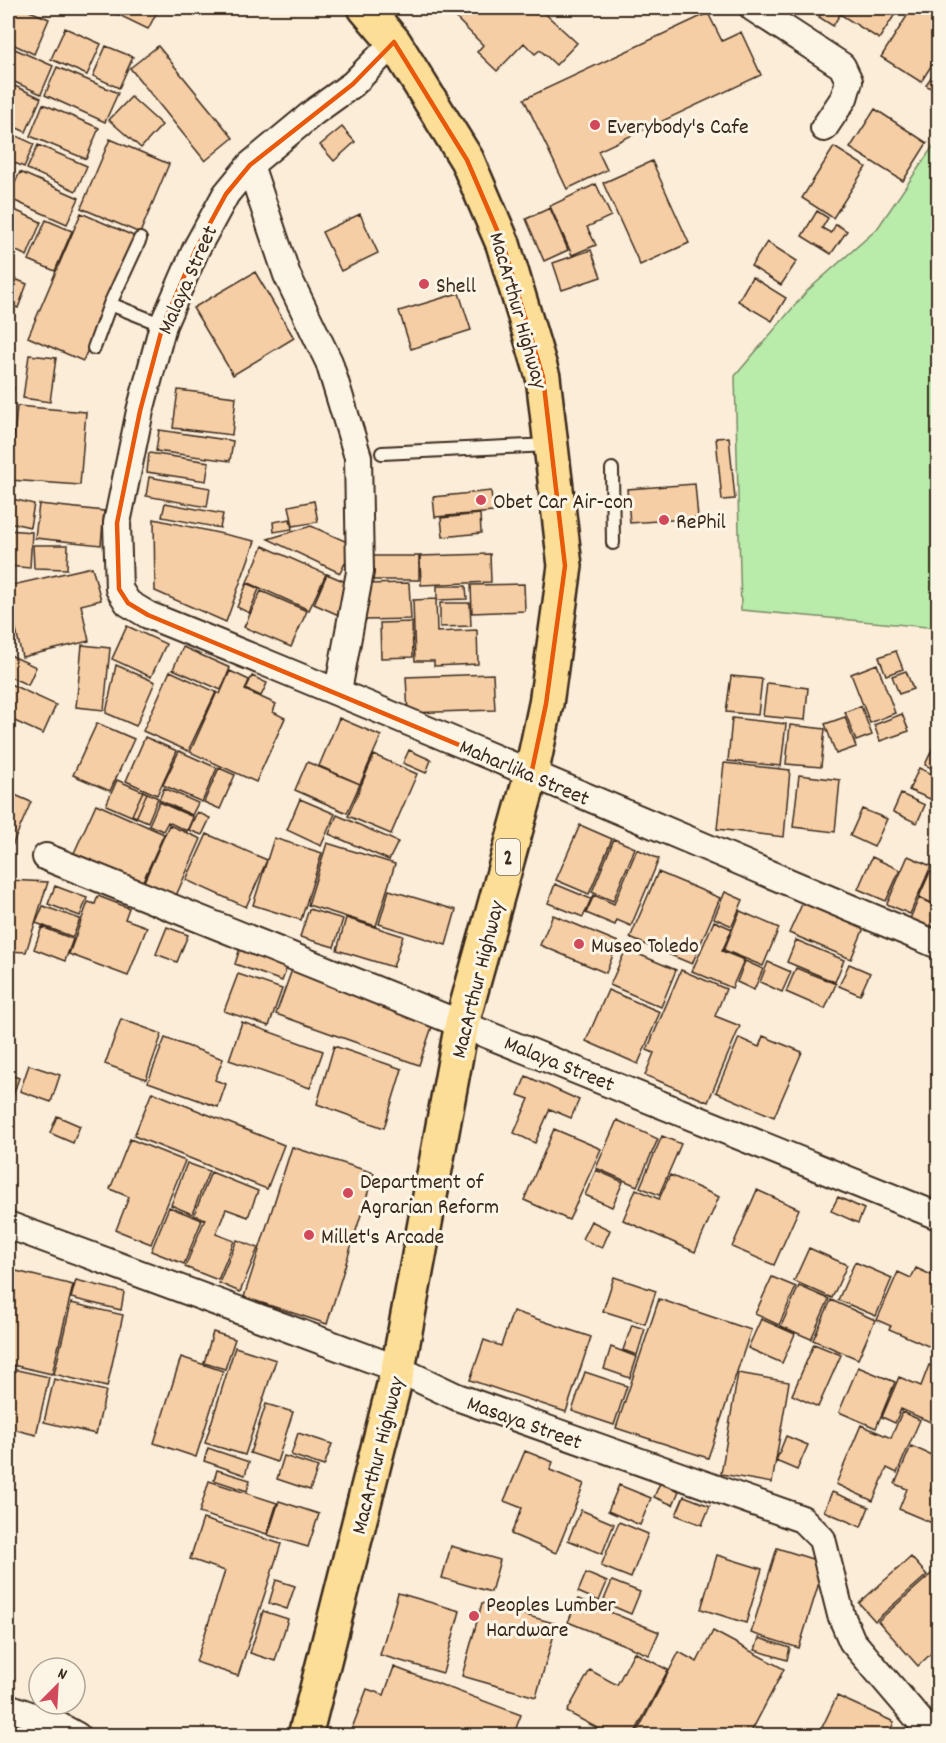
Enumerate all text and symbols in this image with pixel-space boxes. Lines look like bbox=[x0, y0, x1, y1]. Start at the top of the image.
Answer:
place label: Everybody's Cafe bbox=[607, 113, 749, 144]
marker: Everybody's Cafe bbox=[588, 118, 602, 132]
street label: Malaya Street bbox=[151, 221, 227, 340]
street label: MacArthur Highway bbox=[479, 229, 554, 394]
place label: Shell bbox=[436, 272, 476, 303]
marker: Shell bbox=[417, 277, 431, 291]
place label: Obet Car Air-con bbox=[493, 488, 633, 519]
marker: Obet Car Air-con bbox=[474, 493, 488, 507]
place label: RePhil bbox=[676, 508, 726, 539]
marker: RePhil bbox=[657, 513, 671, 527]
street label: Maharlika Street bbox=[454, 733, 594, 816]
road number: 2 bbox=[496, 839, 520, 875]
street label: MacArthur Highway bbox=[445, 897, 514, 1062]
place label: Museo Toledo bbox=[591, 932, 699, 963]
marker: Museo Toledo bbox=[572, 937, 586, 951]
street label: Malaya Street bbox=[499, 1029, 619, 1101]
place label: Department of Agrarian Reform bbox=[360, 1168, 499, 1224]
marker: Department of Agrarian Reform bbox=[341, 1186, 355, 1200]
place label: Millet's Arcade bbox=[321, 1223, 444, 1254]
marker: Millet's Arcade bbox=[302, 1228, 316, 1242]
street label: MacArthur Highway bbox=[345, 1373, 414, 1538]
street label: Masaya Street bbox=[462, 1389, 586, 1459]
place label: Peoples Lumber Hardware bbox=[486, 1591, 617, 1647]
marker: Peoples Lumber Hardware bbox=[467, 1609, 481, 1623]
north arrow bbox=[27, 1656, 87, 1716]
text: N bbox=[54, 1662, 70, 1687]

